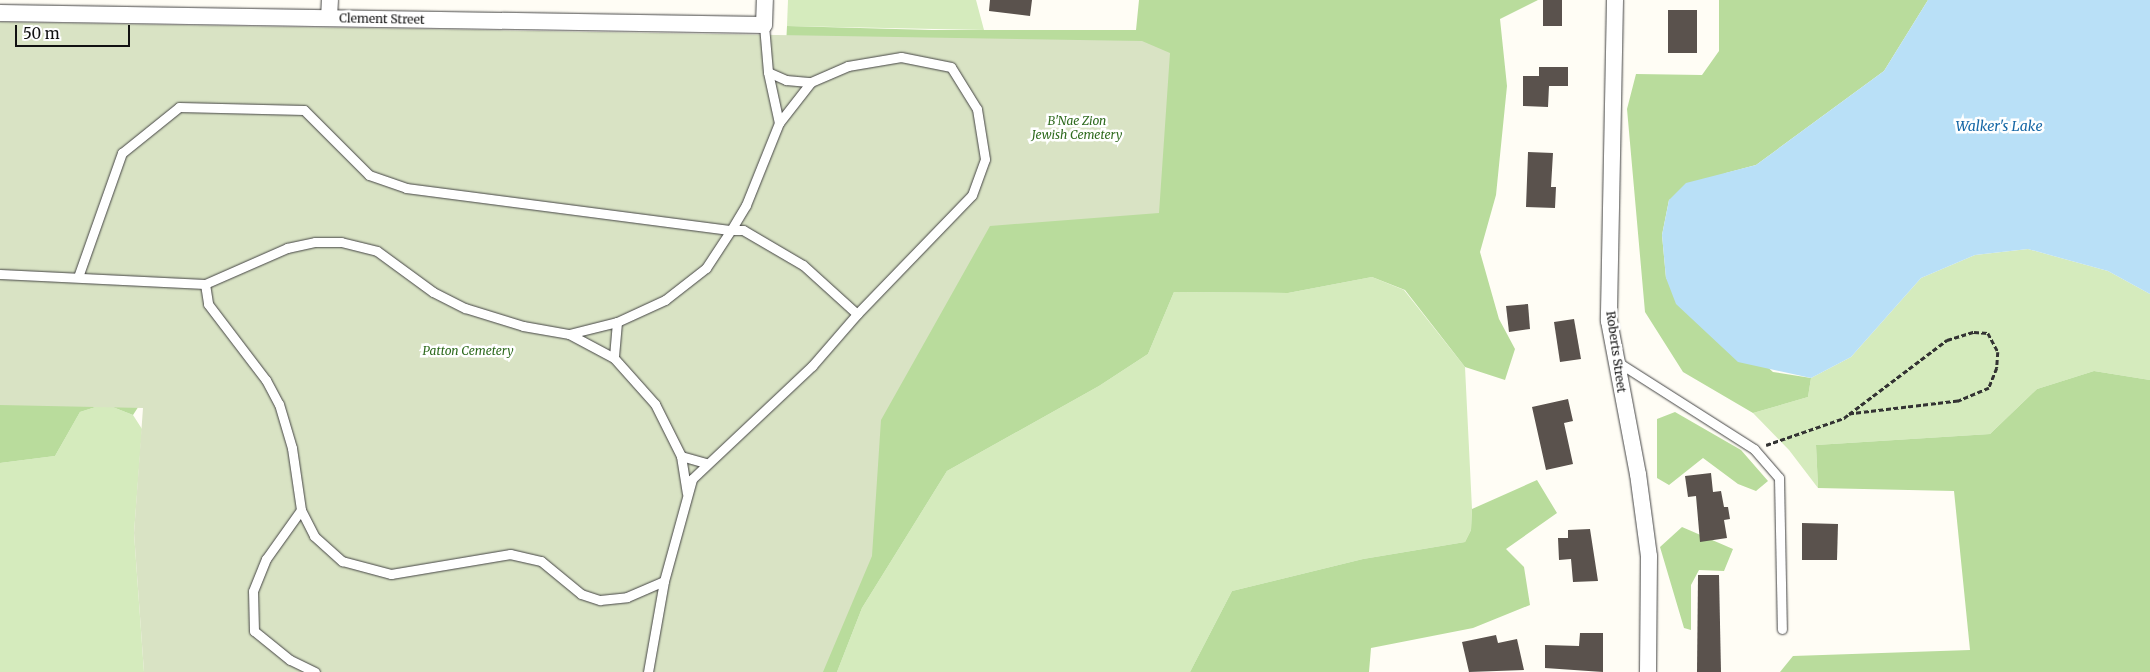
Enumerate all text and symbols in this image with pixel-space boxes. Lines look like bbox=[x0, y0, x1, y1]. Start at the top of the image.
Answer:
street label: Clement Street bbox=[339, 11, 425, 27]
scale bar bbox=[18, 15, 132, 47]
text: 50 m bbox=[23, 24, 60, 43]
park label: B'Nae Zion Jewish Cemetery bbox=[1032, 114, 1122, 142]
water label: Walker's Lake bbox=[1955, 118, 2043, 134]
street label: Roberts Street bbox=[1603, 310, 1629, 394]
park label: Patton Cemetery bbox=[422, 344, 514, 358]

